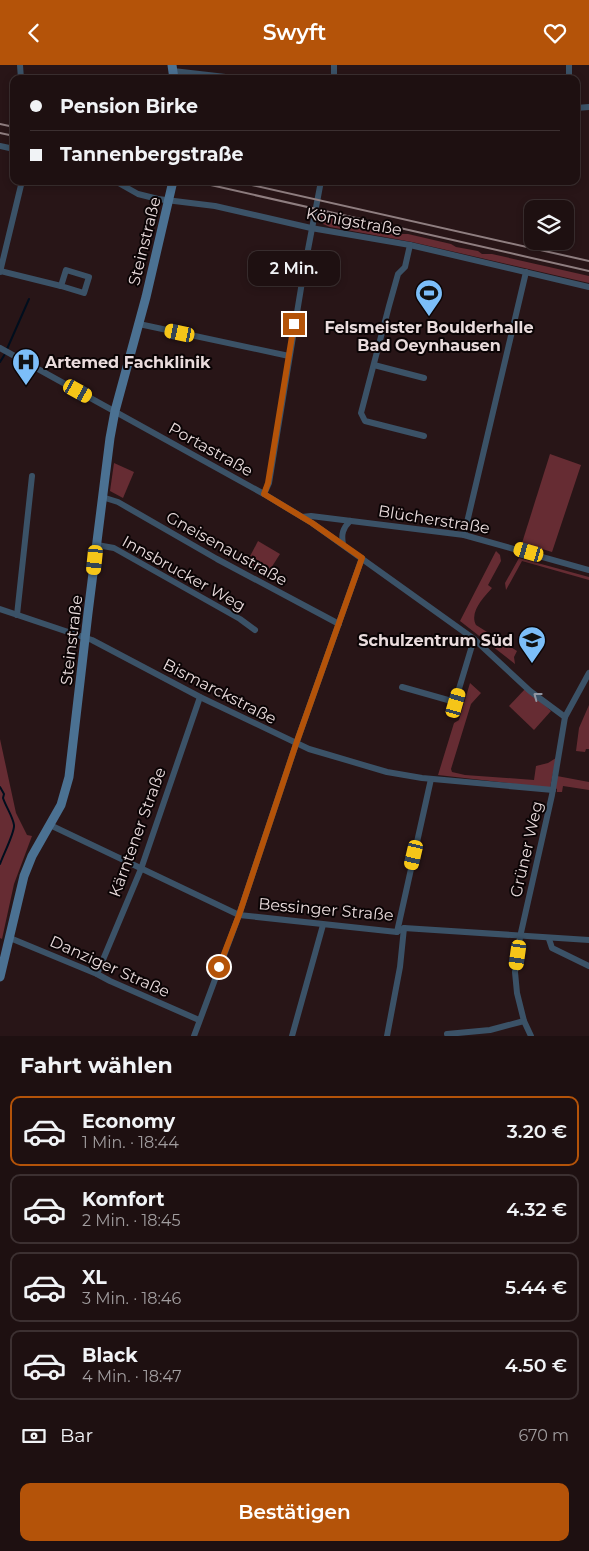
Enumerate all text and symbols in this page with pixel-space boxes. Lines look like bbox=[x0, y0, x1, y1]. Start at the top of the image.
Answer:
icon: back bbox=[20, 19, 48, 47]
text: Swyft bbox=[263, 19, 326, 46]
icon: heart bbox=[541, 19, 569, 47]
text: Pension Birke bbox=[60, 95, 198, 118]
text: Tannenbergstraße bbox=[60, 143, 244, 166]
street label: Steinstraße bbox=[124, 195, 165, 287]
map controls bbox=[524, 200, 574, 250]
button: layers bbox=[524, 200, 574, 250]
street label: Königstraße bbox=[305, 204, 403, 239]
callout: 2 Min. bbox=[248, 251, 340, 287]
text: 2 Min. bbox=[270, 259, 318, 278]
sports icon: Felsmeister Boulderhalle Bad Oeynhausen bbox=[414, 278, 444, 317]
route end bbox=[283, 313, 305, 335]
place label: Felsmeister Boulderhalle Bad Oeynhausen bbox=[324, 318, 534, 355]
car bbox=[163, 323, 196, 343]
hospital icon: Artemed Fachklinik bbox=[11, 347, 41, 386]
place label: Artemed Fachklinik bbox=[44, 353, 211, 372]
car bbox=[61, 377, 94, 405]
street label: Portastraße bbox=[165, 418, 256, 480]
street label: Blücherstraße bbox=[377, 501, 491, 538]
street label: Gneisenaustraße bbox=[163, 507, 291, 590]
street label: Innsbrucker Weg bbox=[119, 532, 249, 615]
car bbox=[512, 541, 545, 563]
car bbox=[85, 544, 104, 576]
street label: Steinstraße bbox=[57, 594, 86, 686]
school or university icon: Schulzentrum Süd bbox=[517, 625, 547, 664]
place label: Schulzentrum Süd bbox=[358, 631, 513, 650]
street label: Bismarckstraße bbox=[160, 655, 280, 728]
car bbox=[444, 687, 467, 719]
one-way arrow bbox=[533, 692, 542, 701]
street label: Kärntener Straße bbox=[105, 765, 170, 900]
street label: Grüner Weg bbox=[506, 799, 547, 899]
car bbox=[403, 839, 424, 871]
street label: Bessinger Straße bbox=[258, 894, 394, 925]
street label: Danziger Straße bbox=[47, 932, 173, 1001]
car bbox=[508, 939, 527, 971]
route start bbox=[208, 956, 230, 978]
text: Fahrt wählen bbox=[20, 1052, 173, 1079]
icon: car bbox=[22, 1109, 67, 1154]
text: Economy bbox=[82, 1110, 175, 1133]
text: 3.20 € bbox=[507, 1120, 567, 1143]
text: 1 Min. · 18:44 bbox=[82, 1133, 179, 1152]
icon: car bbox=[22, 1187, 67, 1232]
text: Komfort bbox=[82, 1188, 164, 1211]
text: 4.32 € bbox=[506, 1198, 567, 1221]
text: 2 Min. · 18:45 bbox=[82, 1211, 180, 1230]
icon: car bbox=[22, 1265, 67, 1310]
text: XL bbox=[82, 1266, 107, 1289]
text: 5.44 € bbox=[505, 1276, 567, 1299]
text: 3 Min. · 18:46 bbox=[82, 1289, 181, 1308]
icon: car bbox=[22, 1343, 67, 1388]
text: Black bbox=[82, 1344, 138, 1367]
text: 4.50 € bbox=[505, 1354, 567, 1377]
text: 4 Min. · 18:47 bbox=[82, 1367, 182, 1386]
icon: cash bbox=[20, 1422, 48, 1450]
text: Bar bbox=[60, 1424, 93, 1447]
text: 670 m bbox=[519, 1426, 569, 1445]
button: Bestätigen bbox=[20, 1483, 569, 1541]

